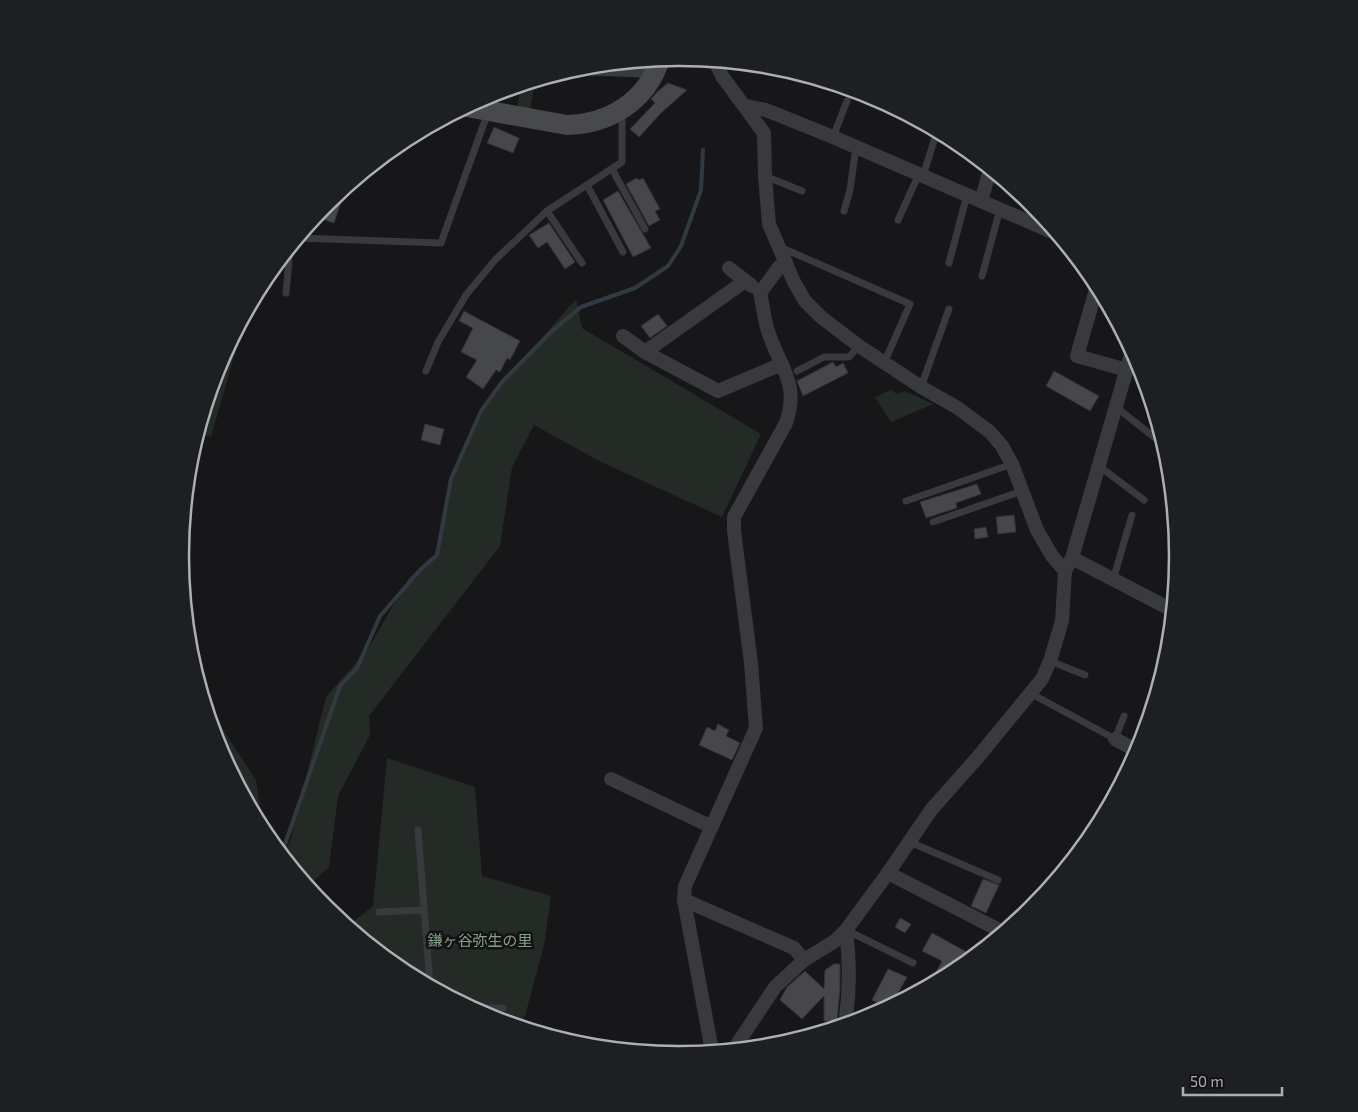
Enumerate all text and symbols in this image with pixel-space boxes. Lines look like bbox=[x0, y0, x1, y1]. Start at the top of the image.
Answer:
park label: 鎌ヶ谷弥生の里 bbox=[427, 931, 533, 949]
scale bar bbox=[1183, 1064, 1282, 1096]
text: 50 m bbox=[1190, 1072, 1224, 1090]

